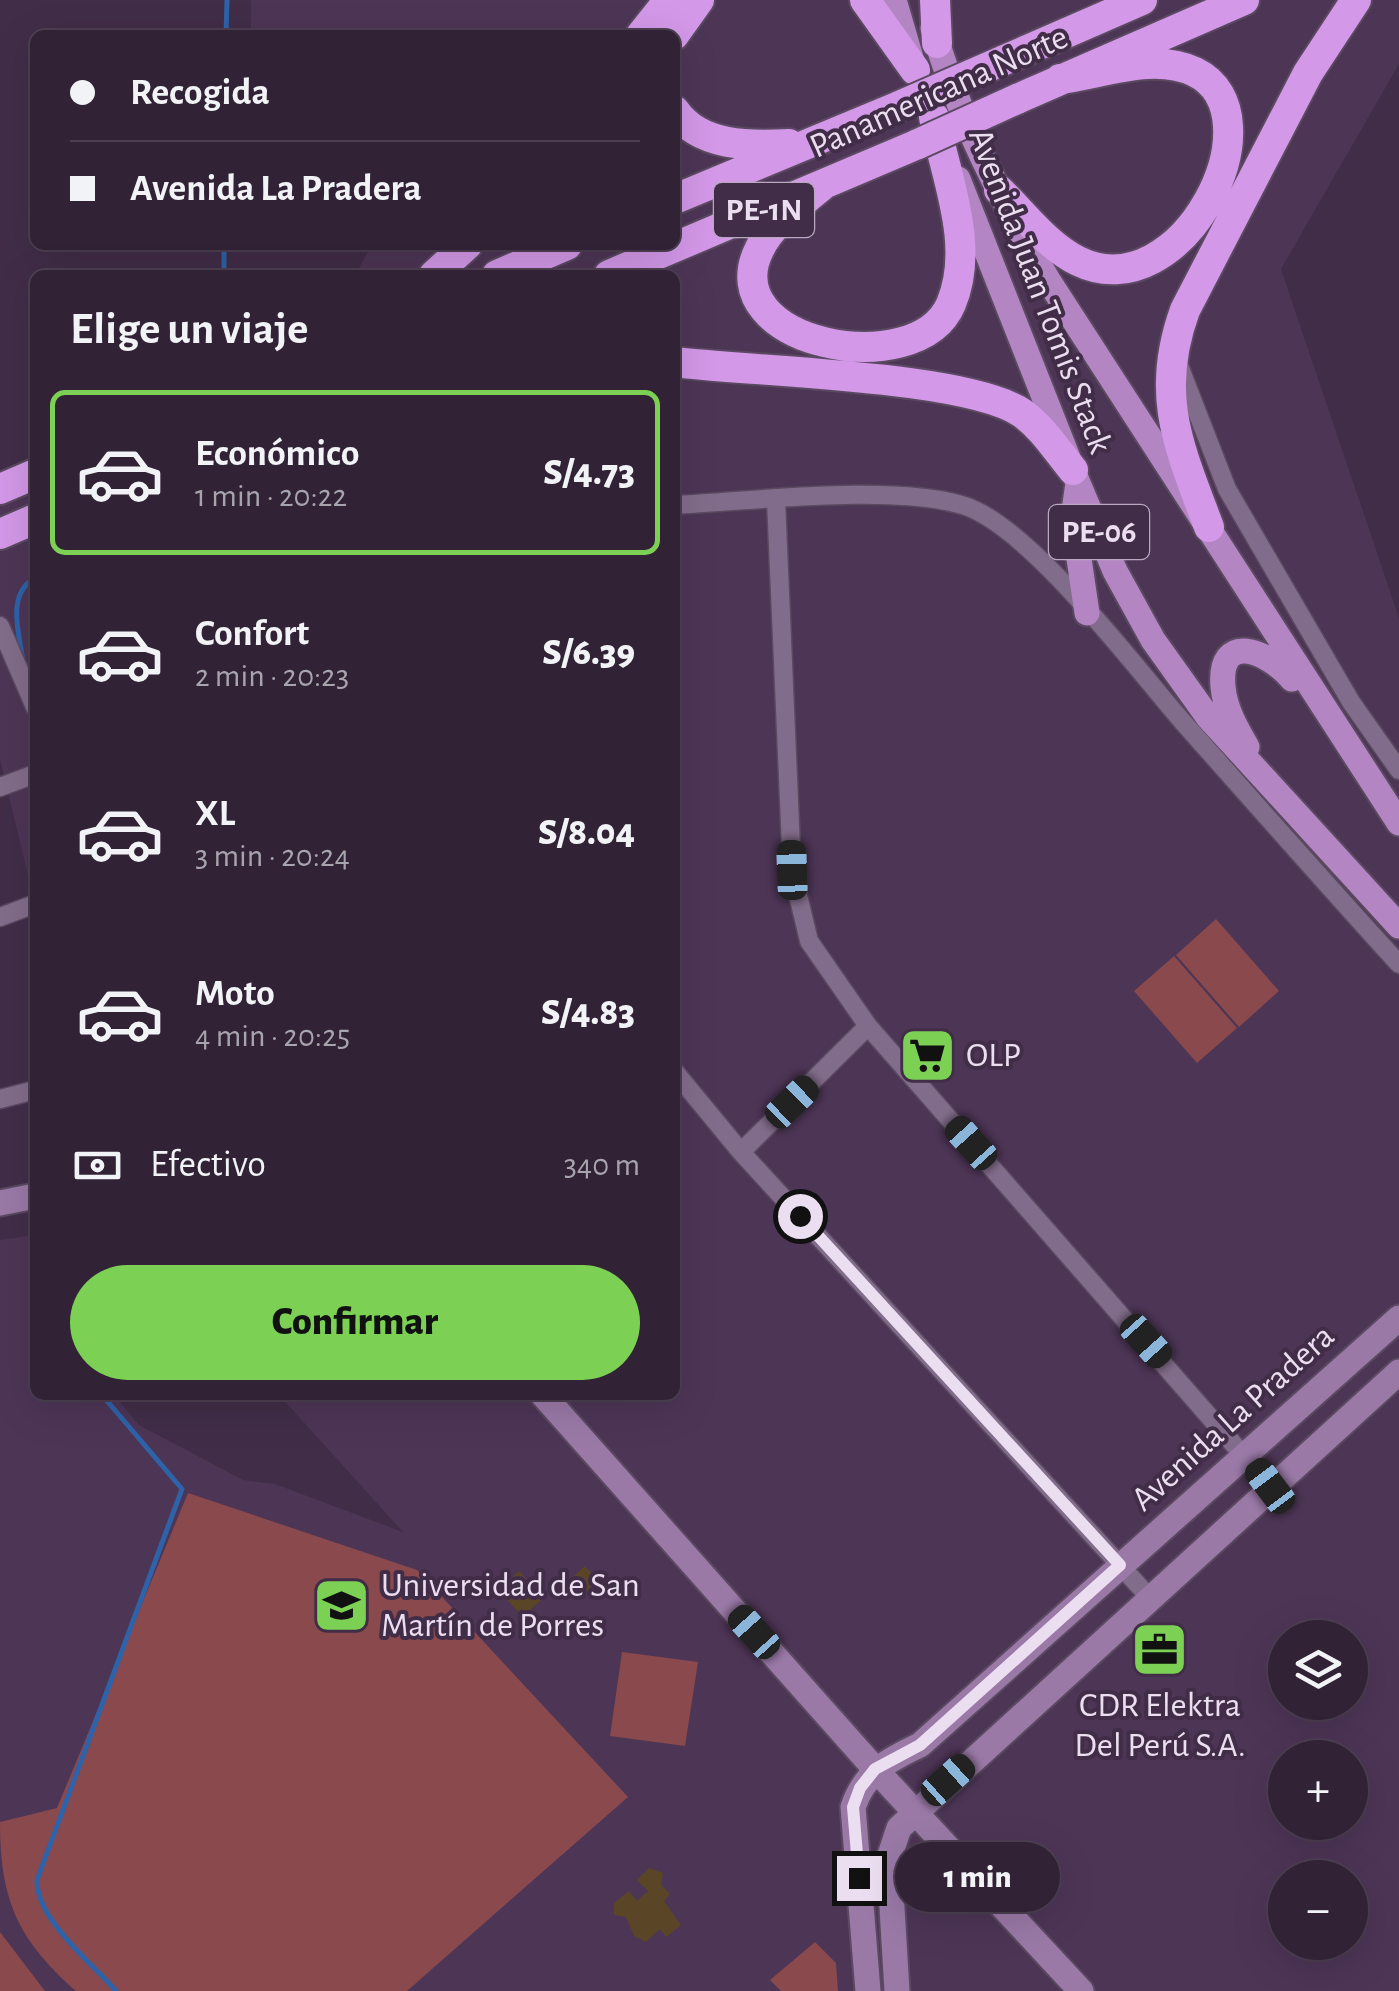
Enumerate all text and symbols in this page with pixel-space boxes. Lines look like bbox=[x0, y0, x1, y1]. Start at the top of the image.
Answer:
street label: Panamericana Norte bbox=[805, 19, 1073, 165]
text: Recogida bbox=[130, 74, 270, 112]
street label: Avenida Juan Tomis Stack bbox=[962, 124, 1118, 458]
text: Avenida La Pradera bbox=[130, 170, 422, 208]
road number: PE-1N bbox=[714, 183, 814, 237]
text: Elige un viaje bbox=[70, 307, 309, 352]
icon: car bbox=[75, 428, 165, 518]
text: Económico bbox=[195, 435, 359, 473]
text: S/4.73 bbox=[543, 454, 635, 492]
text: 1 min · 20:22 bbox=[195, 480, 347, 512]
road number: PE-06 bbox=[1049, 505, 1149, 559]
icon: car bbox=[75, 608, 165, 698]
text: Confort bbox=[195, 615, 309, 653]
text: S/6.39 bbox=[542, 634, 635, 672]
text: 2 min · 20:23 bbox=[195, 660, 349, 692]
icon: car bbox=[75, 788, 165, 878]
text: XL bbox=[195, 795, 235, 833]
text: S/8.04 bbox=[538, 814, 635, 852]
car bbox=[776, 839, 808, 901]
text: 3 min · 20:24 bbox=[195, 840, 350, 872]
icon: car bbox=[75, 968, 165, 1058]
text: Moto bbox=[195, 975, 275, 1013]
text: S/4.83 bbox=[541, 994, 635, 1032]
text: 4 min · 20:25 bbox=[195, 1020, 350, 1052]
supermarket icon: OLP bbox=[897, 1025, 957, 1085]
place label: OLP bbox=[966, 1038, 1021, 1073]
car bbox=[760, 1070, 824, 1134]
car bbox=[940, 1111, 1002, 1175]
icon: cash bbox=[70, 1138, 125, 1193]
text: Efectivo bbox=[150, 1146, 266, 1184]
text: 340 m bbox=[564, 1149, 640, 1181]
route start bbox=[778, 1194, 823, 1239]
button: Confirmar bbox=[70, 1265, 640, 1380]
car bbox=[1115, 1309, 1177, 1373]
street label: Avenida La Pradera bbox=[1125, 1318, 1341, 1518]
car bbox=[1240, 1453, 1300, 1519]
place label: Universidad de San Martín de Porres bbox=[381, 1568, 640, 1643]
school or university icon: Universidad de San Martín de Porres bbox=[312, 1575, 372, 1635]
car bbox=[723, 1600, 785, 1664]
office icon: CDR Elektra Del Perú S.A. bbox=[1130, 1619, 1190, 1679]
map controls bbox=[1268, 1620, 1368, 1960]
button: layers bbox=[1268, 1620, 1368, 1720]
place label: CDR Elektra Del Perú S.A. bbox=[1074, 1688, 1246, 1763]
button: + bbox=[1268, 1740, 1368, 1840]
car bbox=[916, 1749, 980, 1811]
callout: 1 min bbox=[894, 1843, 1059, 1913]
route end bbox=[837, 1856, 882, 1901]
button: − bbox=[1268, 1860, 1368, 1960]
text: 1 min bbox=[943, 1861, 1012, 1893]

